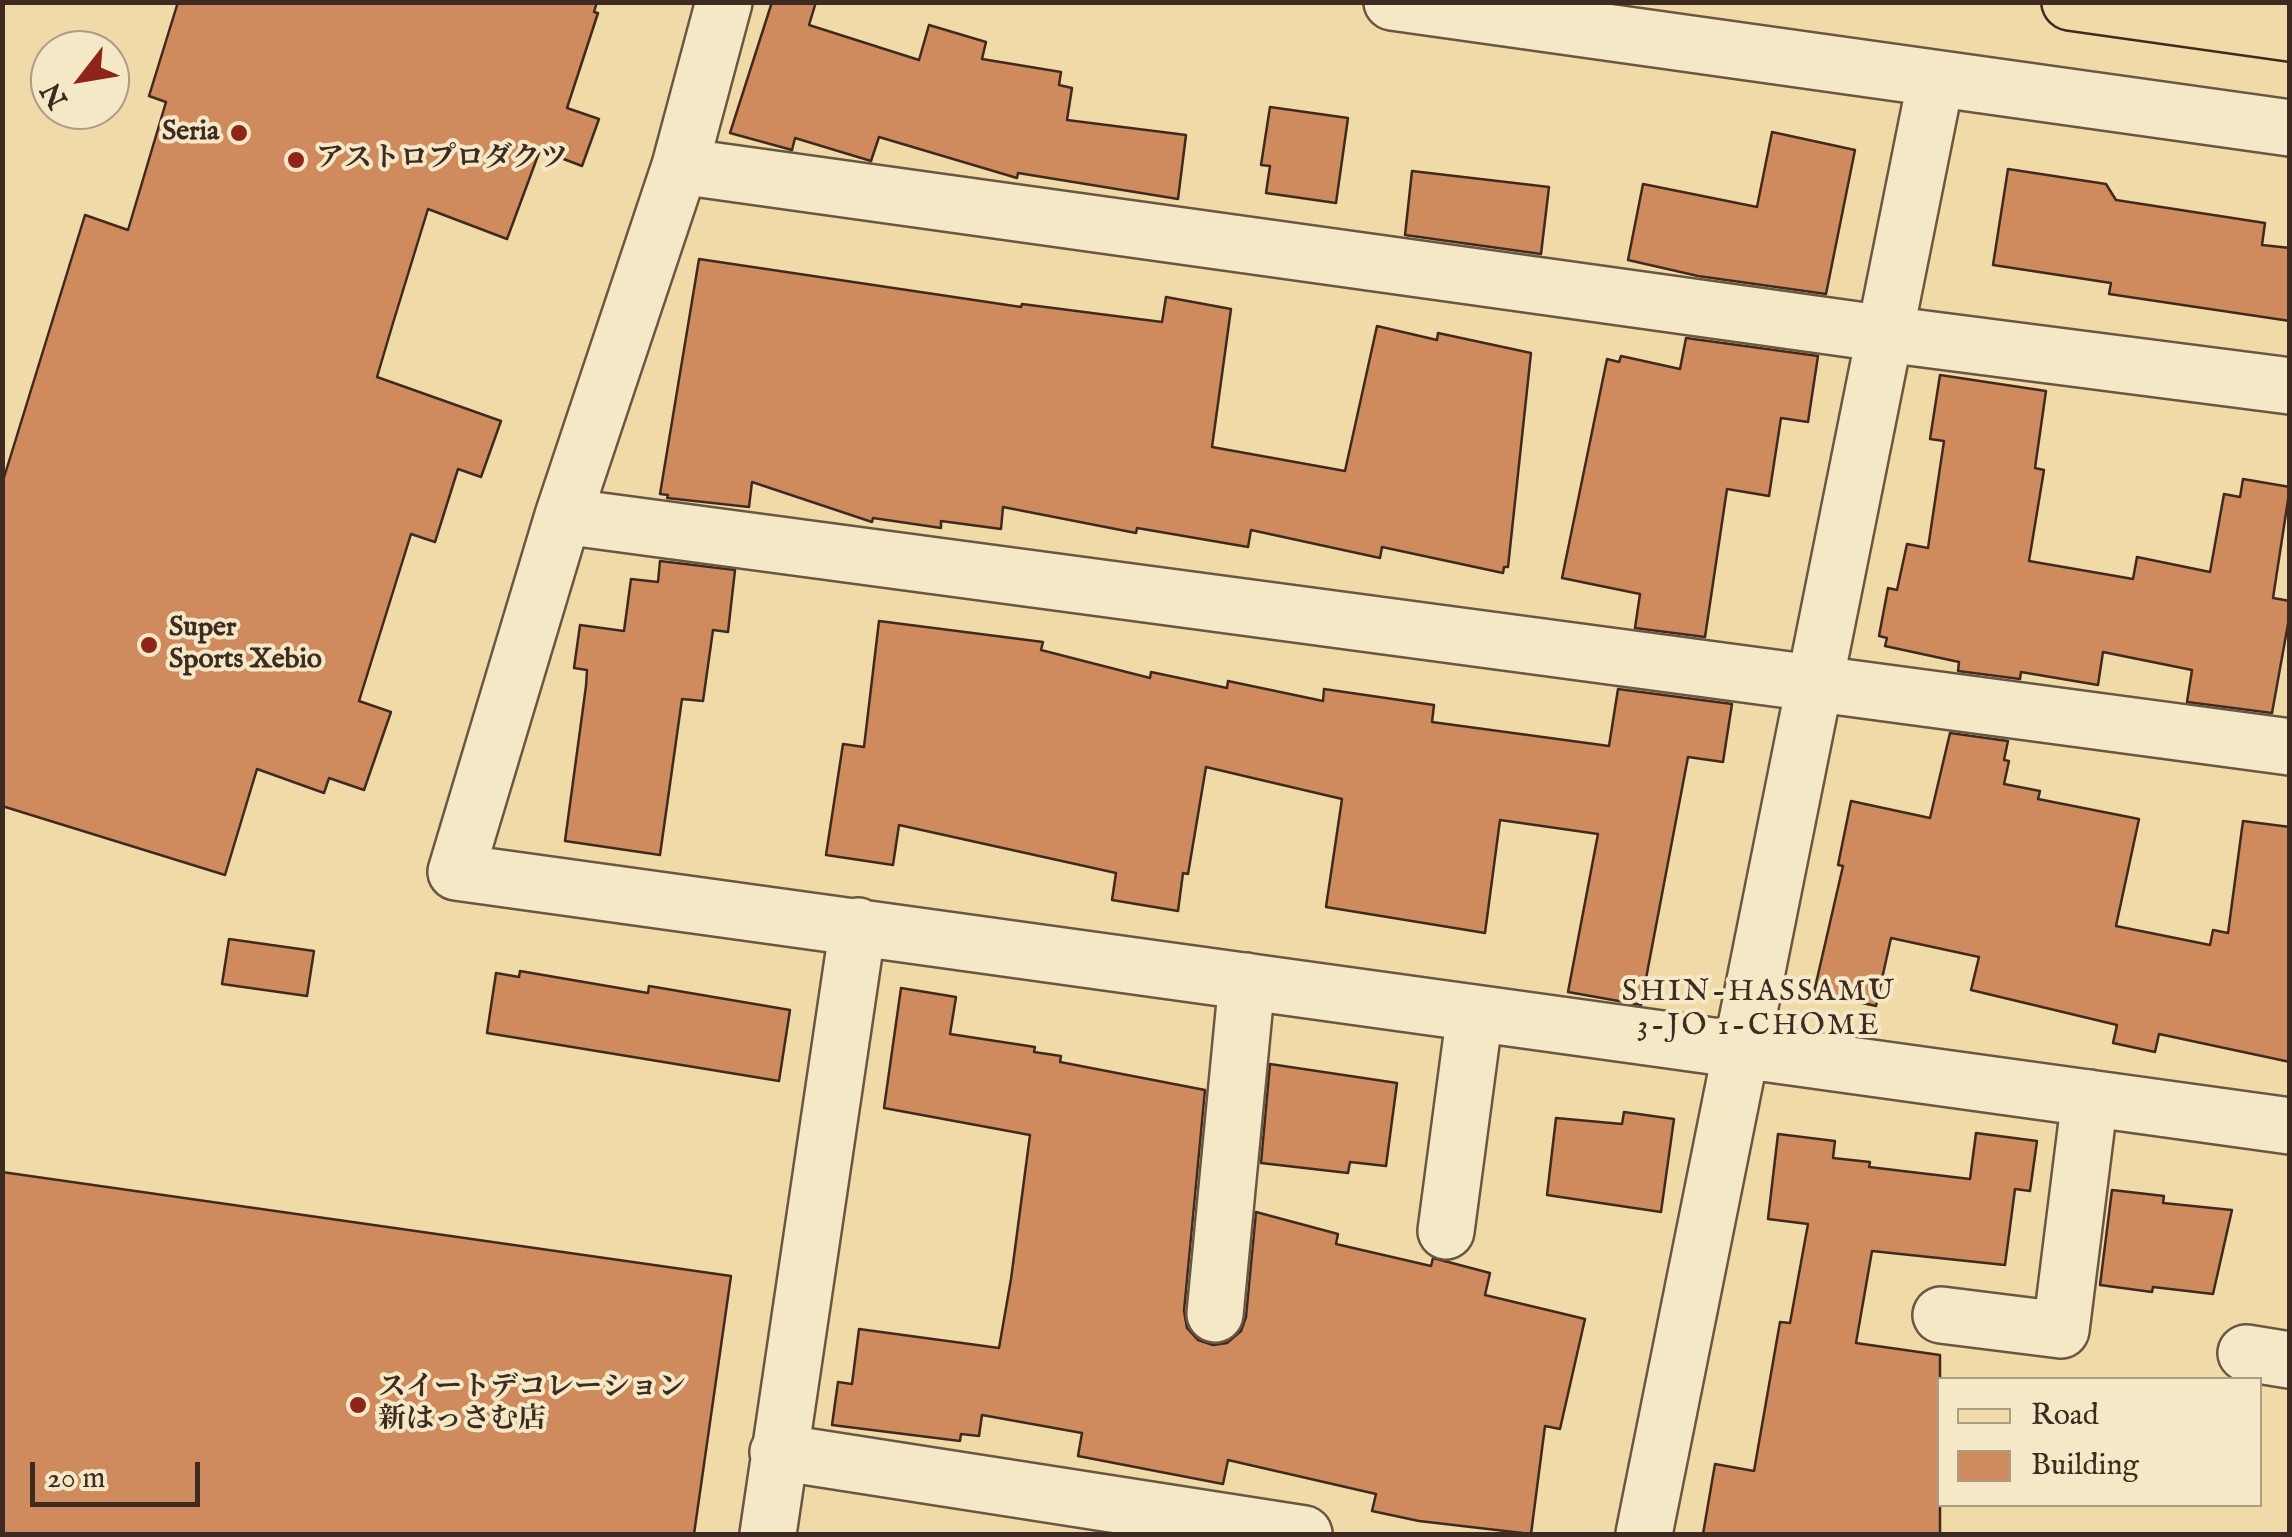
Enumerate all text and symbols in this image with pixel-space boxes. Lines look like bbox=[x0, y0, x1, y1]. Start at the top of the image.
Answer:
north arrow bbox=[30, 30, 130, 130]
text: N bbox=[34, 75, 77, 114]
place label: Seria bbox=[162, 116, 219, 150]
marker: Seria bbox=[228, 122, 250, 144]
place label: アストロプロダクツ bbox=[316, 143, 568, 177]
marker: アストロプロダクツ bbox=[285, 149, 307, 171]
place label: Super Sports Xebio bbox=[169, 612, 322, 678]
marker: Super Sports Xebio bbox=[138, 634, 160, 656]
district label: SHIN-HASSAMU 3-JO 1-CHOME bbox=[1622, 976, 1896, 1046]
place label: スイートデコレーション 新はっさむ店 bbox=[378, 1372, 686, 1438]
legend bbox=[1937, 1377, 2262, 1507]
marker: スイートデコレーション 新はっさむ店 bbox=[347, 1394, 369, 1416]
text: Road bbox=[2031, 1397, 2099, 1435]
scale bar bbox=[35, 1442, 205, 1504]
text: Building bbox=[2031, 1447, 2139, 1485]
text: 20 m bbox=[47, 1460, 106, 1498]

